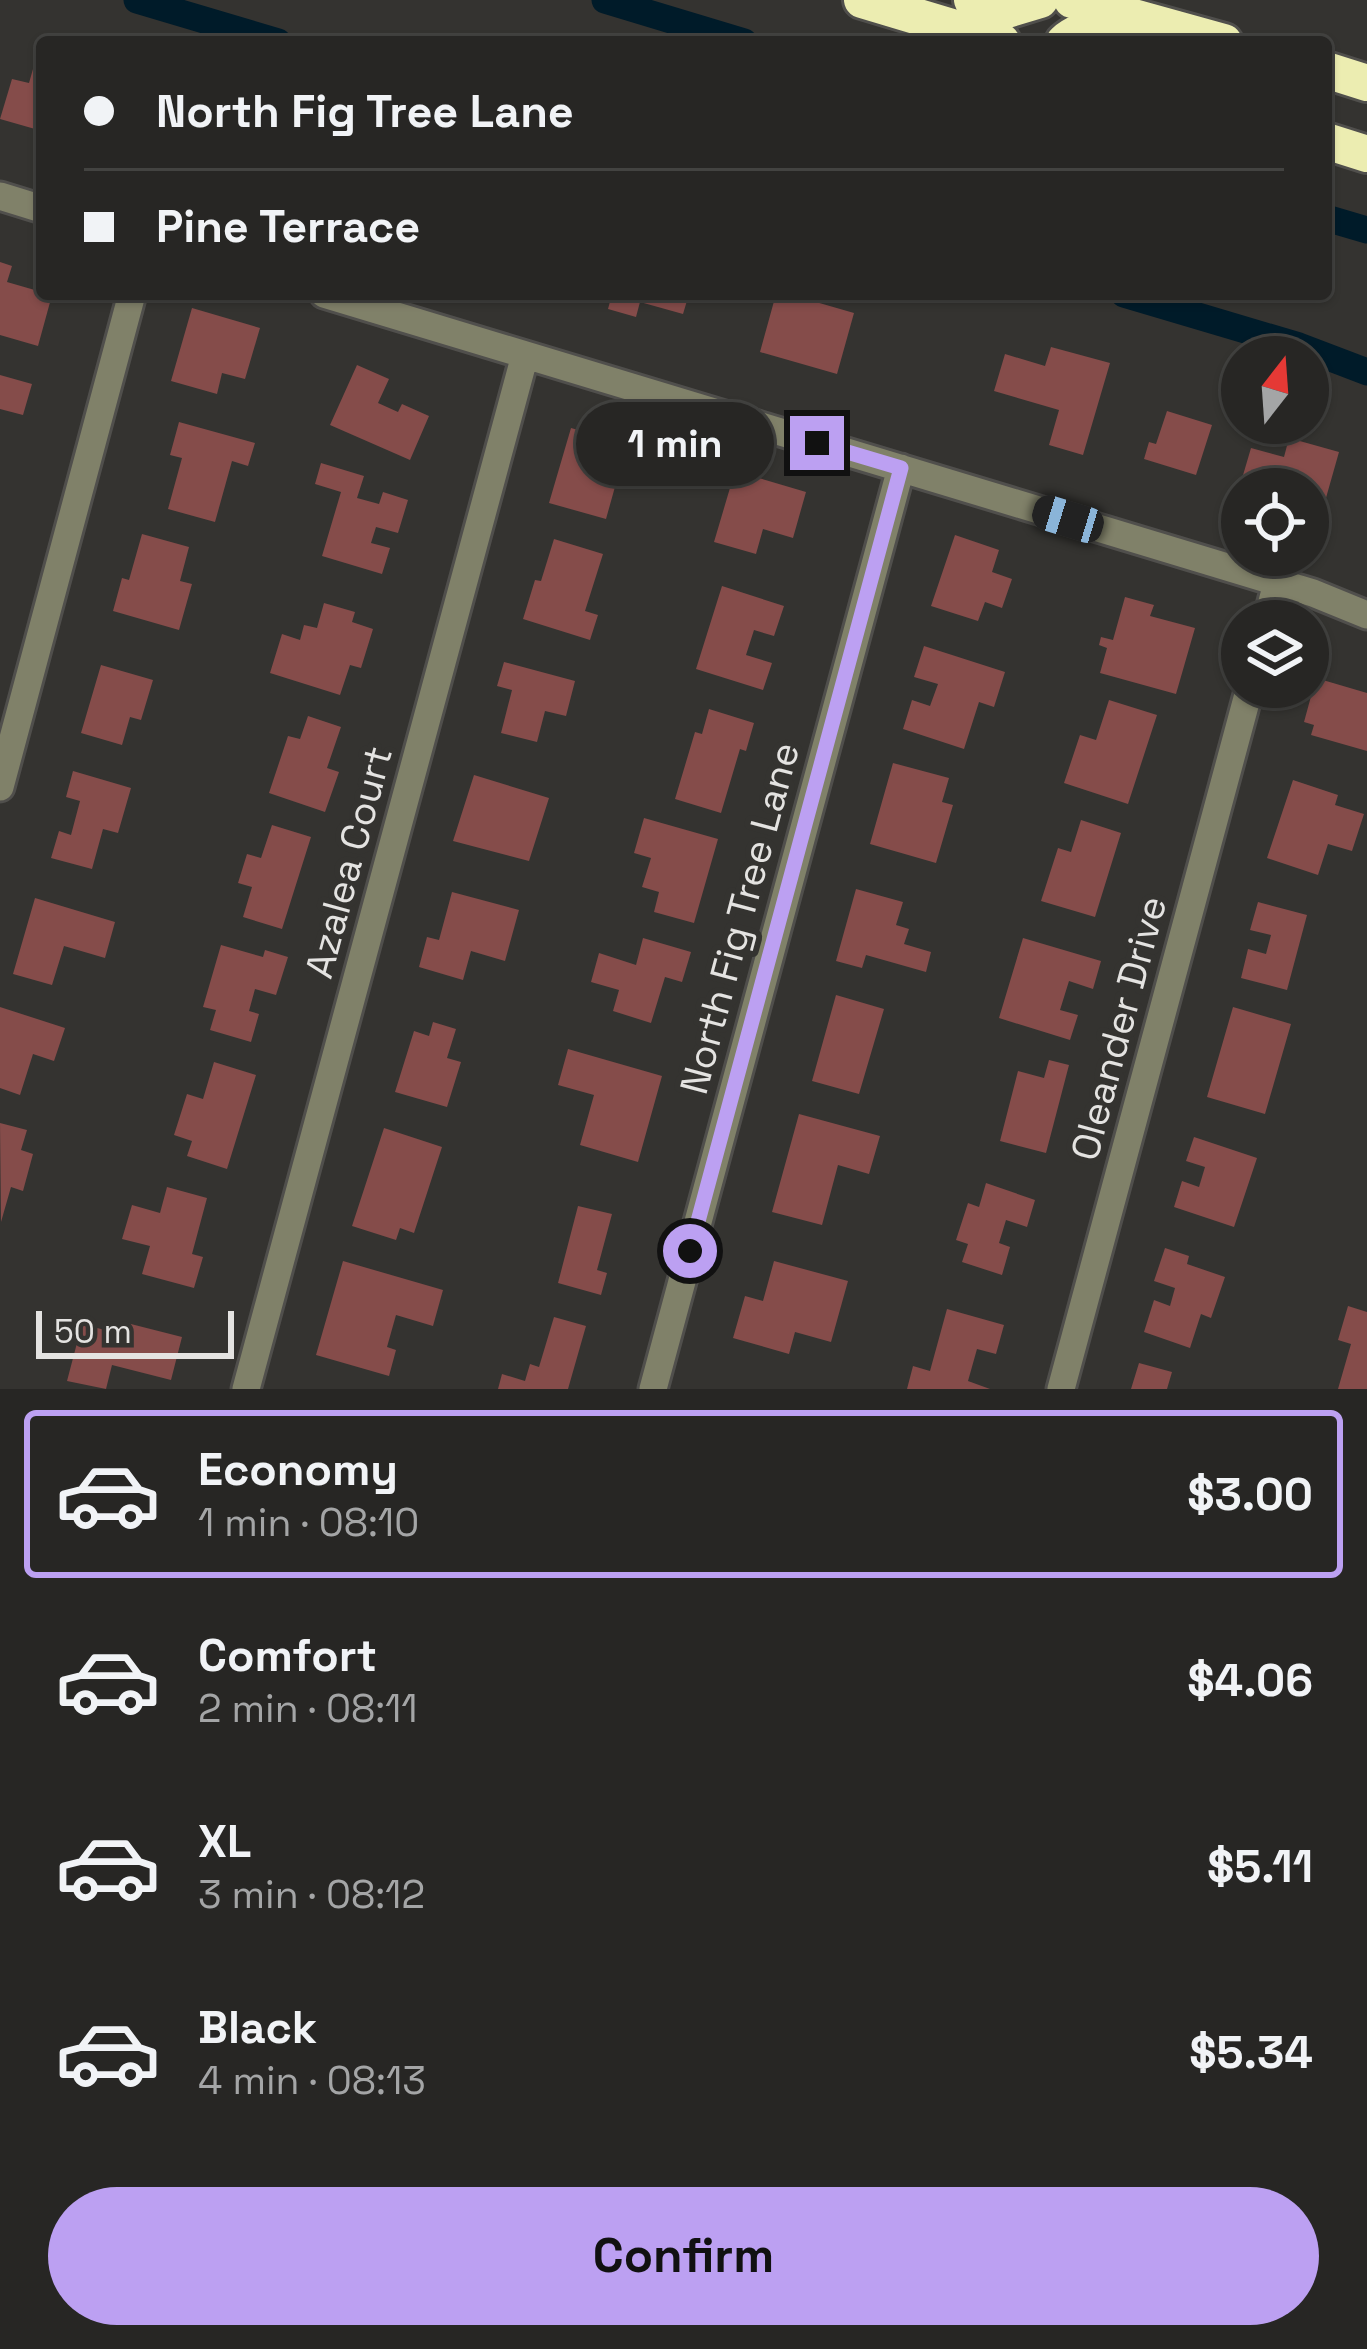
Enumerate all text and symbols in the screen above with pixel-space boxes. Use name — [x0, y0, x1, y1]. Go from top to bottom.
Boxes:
text: North Fig Tree Lane — [156, 83, 574, 140]
text: Pine Terrace — [156, 198, 420, 255]
north arrow — [1221, 336, 1329, 444]
map controls — [1221, 336, 1329, 708]
callout: 1 min — [577, 401, 775, 485]
route end — [790, 416, 844, 470]
text: 1 min — [627, 419, 723, 468]
button: locate — [1221, 468, 1329, 576]
car — [1028, 491, 1108, 547]
button: layers — [1221, 600, 1329, 708]
street label: North Fig Tree Lane — [669, 737, 810, 1099]
street label: Azalea Court — [294, 741, 403, 983]
street label: Oleander Drive — [1060, 891, 1177, 1166]
route start — [663, 1224, 717, 1278]
scale bar — [36, 1305, 234, 1358]
text: 50 m — [54, 1311, 132, 1353]
icon: car — [54, 1440, 162, 1548]
text: Economy — [198, 1441, 398, 1498]
text: $3.00 — [1187, 1466, 1313, 1523]
text: 1 min · 08:10 — [198, 1498, 419, 1547]
icon: car — [54, 1626, 162, 1734]
text: Comfort — [198, 1627, 377, 1684]
text: $4.06 — [1187, 1652, 1313, 1709]
text: 2 min · 08:11 — [198, 1684, 418, 1733]
icon: car — [54, 1812, 162, 1920]
text: XL — [198, 1813, 251, 1870]
text: $5.11 — [1207, 1838, 1313, 1895]
text: 3 min · 08:12 — [198, 1870, 425, 1919]
icon: car — [54, 1998, 162, 2106]
text: Black — [198, 1999, 317, 2056]
text: $5.34 — [1189, 2024, 1313, 2081]
text: 4 min · 08:13 — [198, 2056, 426, 2105]
button: Confirm — [48, 2187, 1319, 2325]

